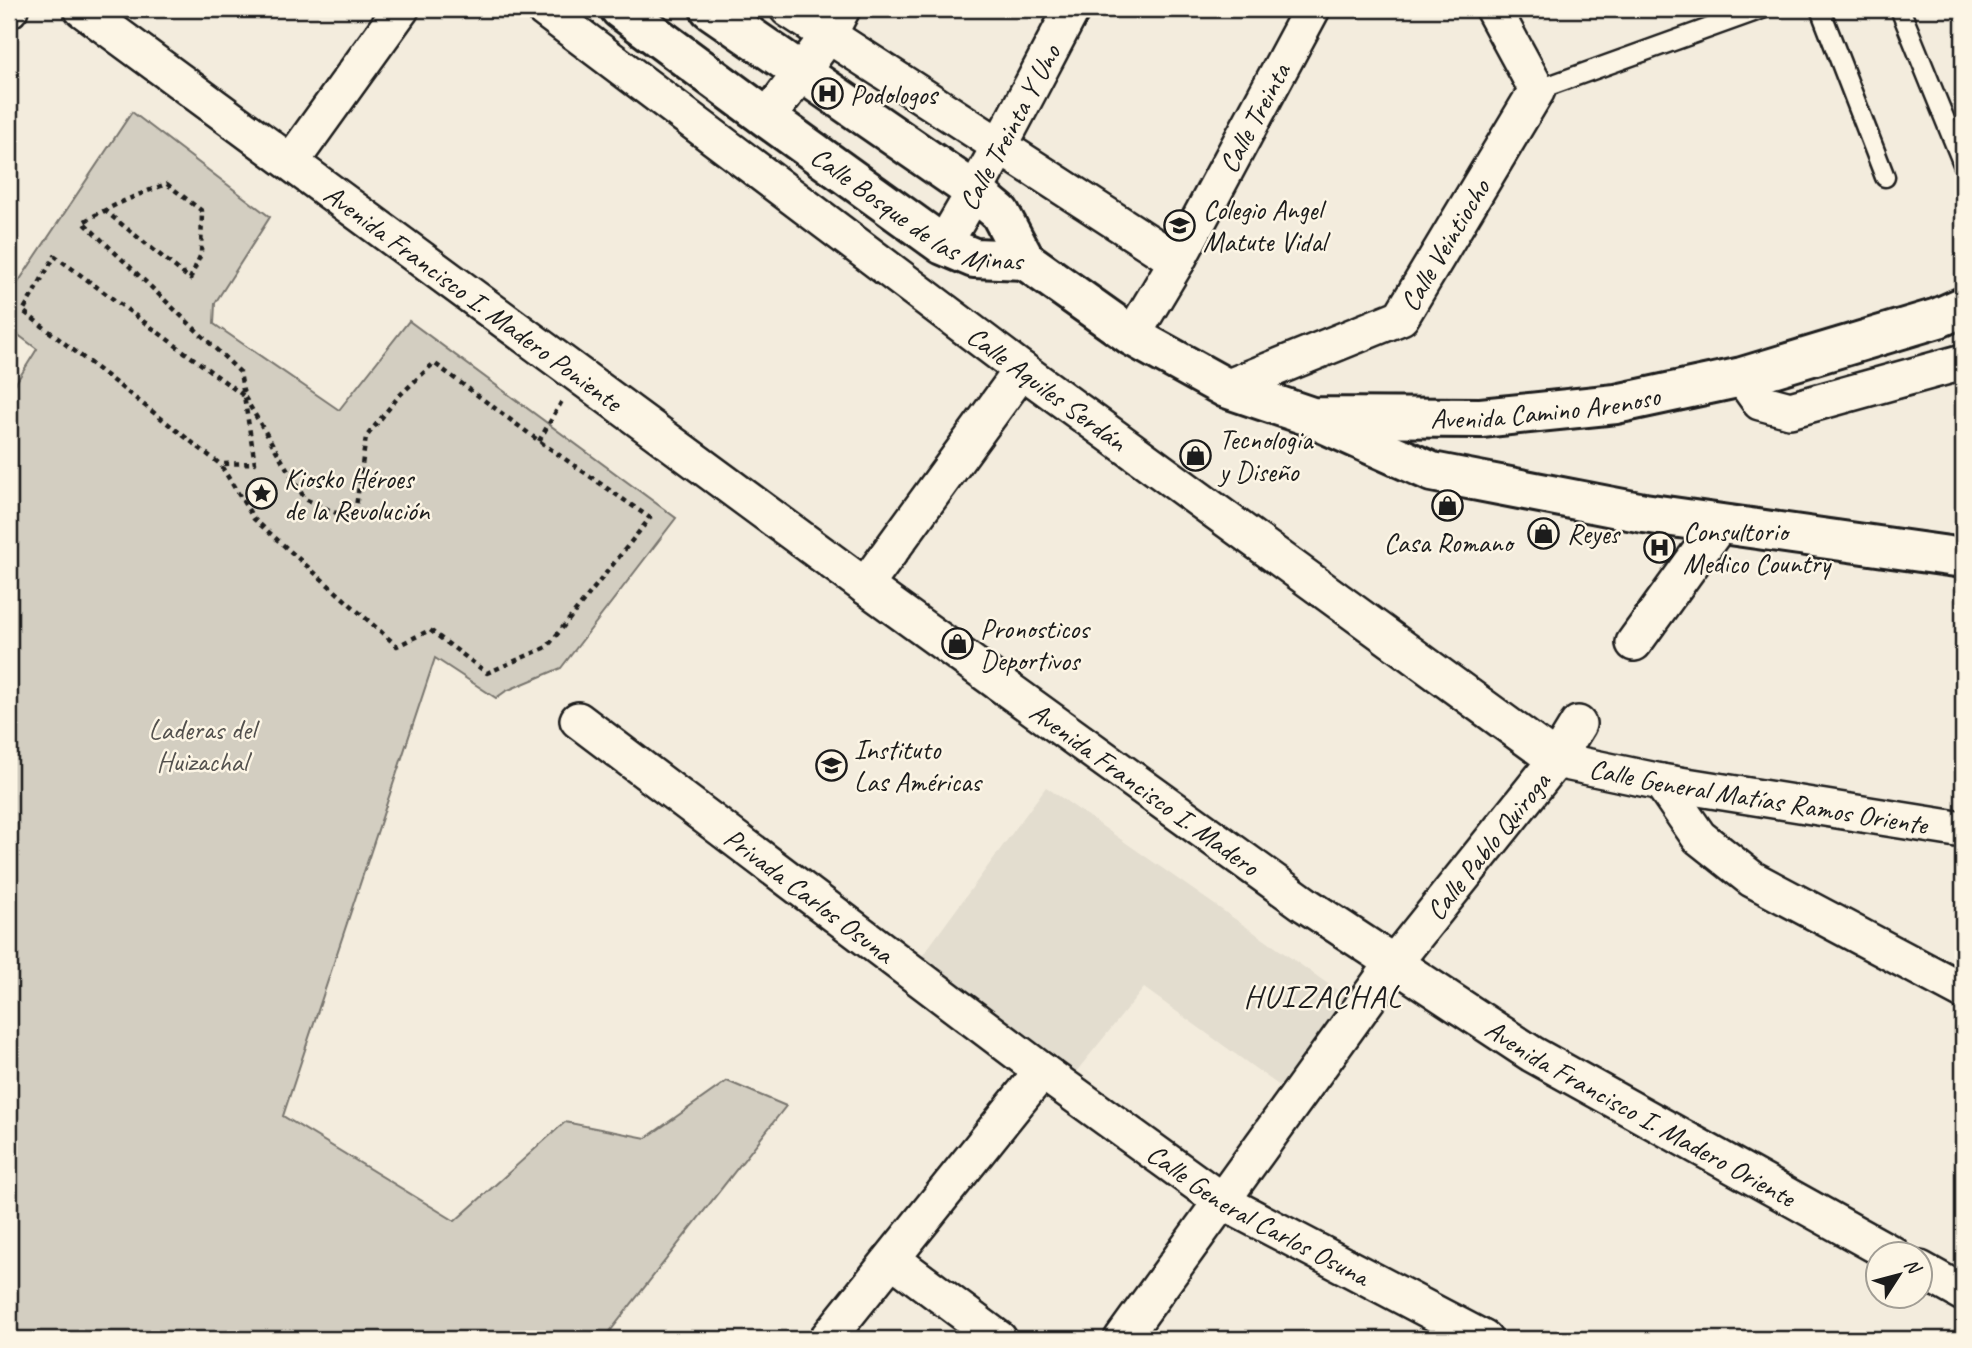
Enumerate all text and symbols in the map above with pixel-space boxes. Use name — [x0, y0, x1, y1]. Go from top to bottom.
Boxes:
street label: Calle Treinta Y Uno — [950, 37, 1069, 216]
street label: Calle Treinta — [1210, 55, 1298, 179]
hospital icon: Podologos — [810, 77, 844, 111]
place label: Podologos — [850, 77, 939, 112]
street label: Calle Bosque de las Minas — [804, 138, 1026, 279]
street label: Calle Veintiocho — [1391, 171, 1498, 317]
street label: Avenida Francisco I. Madero Poniente — [317, 176, 631, 420]
place label: Colegio Angel Matute Vidal — [1203, 192, 1331, 259]
school or university icon: Colegio Angel Matute Vidal — [1163, 208, 1197, 242]
street label: Calle Aquiles Serdán — [960, 317, 1135, 459]
street label: Avenida Camino Arenoso — [1430, 377, 1665, 436]
place label: Tecnologia y Diseño — [1217, 422, 1314, 489]
shop icon: Tecnologia y Diseño — [1179, 438, 1213, 472]
place label: Kiosko Héroes de la Revolución — [284, 461, 431, 528]
place icon: Kiosko Héroes de la Revolución — [244, 477, 278, 511]
shop icon: Casa Romano — [1431, 488, 1465, 522]
place label: Consultorio Medico Country — [1683, 514, 1832, 581]
shop icon: Reyes — [1527, 516, 1561, 550]
place label: Reyes — [1567, 516, 1622, 551]
place label: Casa Romano — [1384, 525, 1515, 560]
hospital icon: Consultorio Medico Country — [1643, 530, 1677, 564]
place label: Pronosticos Deportivos — [980, 611, 1091, 678]
shop icon: Pronosticos Deportivos — [940, 627, 974, 661]
street label: Avenida Francisco I. Madero — [1023, 694, 1268, 884]
park label: Laderas del Huizachal — [149, 712, 261, 779]
place label: Instituto Las Américas — [854, 732, 983, 799]
school or university icon: Instituto Las Américas — [814, 748, 848, 782]
street label: Calle General Matías Ramos Oriente — [1586, 750, 1932, 842]
street label: Calle Pablo Quiroga — [1418, 763, 1558, 927]
street label: Privada Carlos Osuna — [717, 820, 902, 971]
district label: HUIZACHAL — [1244, 976, 1402, 1017]
street label: Avenida Francisco I. Madero Oriente — [1479, 1011, 1803, 1215]
street label: Calle General Carlos Osuna — [1140, 1135, 1378, 1294]
north arrow — [1864, 1240, 1934, 1310]
text: N — [1899, 1254, 1927, 1280]

